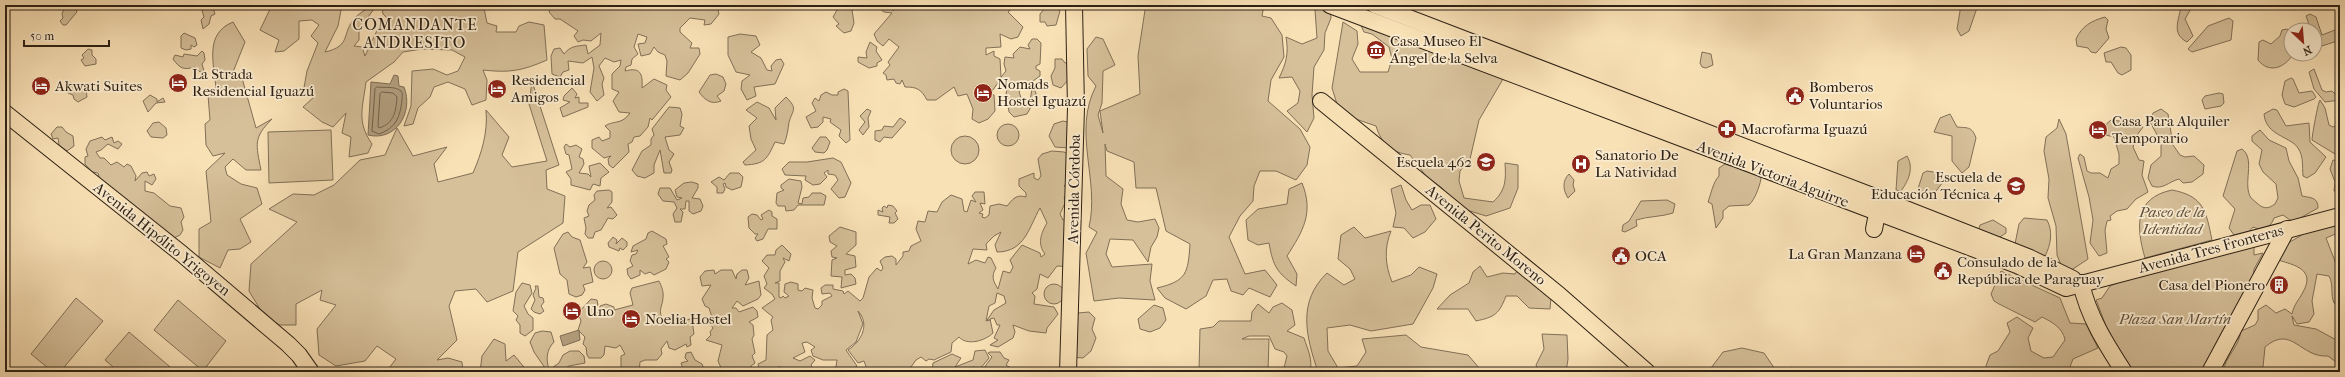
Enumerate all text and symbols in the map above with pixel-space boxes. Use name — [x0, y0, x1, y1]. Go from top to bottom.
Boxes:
district label: COMANDANTE ANDRESITO — [352, 15, 478, 52]
scale bar — [24, 22, 109, 48]
north arrow — [2283, 22, 2323, 62]
text: 50 m — [30, 29, 54, 43]
place label: Casa Museo El Ángel de la Selva — [1389, 32, 1499, 67]
museum icon: Casa Museo El Ángel de la Selva — [1365, 39, 1387, 61]
text: N — [2300, 43, 2314, 58]
place label: La Strada Residencial Iguazú — [192, 65, 315, 100]
place label: Residencial Amigos — [510, 71, 585, 106]
hotel icon: La Strada Residencial Iguazú — [167, 72, 189, 94]
hotel icon: Akwati Suites — [30, 75, 52, 97]
place label: Nomads Hostel Iguazú — [997, 75, 1087, 110]
place label: Akwati Suites — [54, 77, 143, 95]
hotel icon: Residencial Amigos — [486, 78, 508, 100]
place label: Bomberos Voluntarios — [1808, 78, 1883, 113]
hotel icon: Nomads Hostel Iguazú — [972, 82, 994, 104]
public building icon: Bomberos Voluntarios — [1784, 85, 1806, 107]
place label: Casa Para Alquiler Temporario — [2112, 112, 2230, 147]
pharmacy icon: Macrofarma Iguazú — [1716, 118, 1738, 140]
hotel icon: Casa Para Alquiler Temporario — [2087, 119, 2109, 141]
place label: Macrofarma Iguazú — [1741, 120, 1868, 138]
street label: Avenida Córdoba — [1064, 133, 1084, 245]
street label: Avenida Victoria Aguirre — [1694, 136, 1852, 211]
place label: Sanatorio De La Natividad — [1595, 146, 1679, 181]
school or university icon: Escuela 462 — [1475, 151, 1497, 173]
place label: Escuela 462 — [1396, 153, 1472, 171]
hospital icon: Sanatorio De La Natividad — [1570, 153, 1592, 175]
place label: Escuela de Educación Técnica 4 — [1871, 168, 2003, 203]
school or university icon: Escuela de Educación Técnica 4 — [2005, 175, 2027, 197]
street label: Avenida Hipólito Yrigoyen — [89, 178, 234, 300]
street label: Avenida Perito Moreno — [1422, 180, 1550, 289]
park label: Paseo de la Identidad — [2138, 203, 2205, 238]
street label: Avenida Tres Fronteras — [2136, 221, 2286, 277]
hotel icon: La Gran Manzana — [1905, 243, 1927, 265]
public building icon: OCA — [1610, 245, 1632, 267]
place label: La Gran Manzana — [1788, 245, 1903, 263]
place label: OCA — [1635, 247, 1667, 265]
place label: Consulado de la República de Paraguay — [1957, 253, 2105, 288]
public building icon: Consulado de la República de Paraguay — [1932, 260, 1954, 282]
building icon: Casa del Pionero — [2268, 274, 2290, 296]
place label: Casa del Pionero — [2159, 276, 2265, 294]
hotel icon: Uno — [561, 300, 583, 322]
place label: Uno — [586, 302, 614, 320]
hotel icon: Noelia Hostel — [620, 308, 642, 330]
place label: Noelia Hostel — [645, 310, 732, 328]
park label: Plaza San Martín — [2118, 310, 2231, 328]

